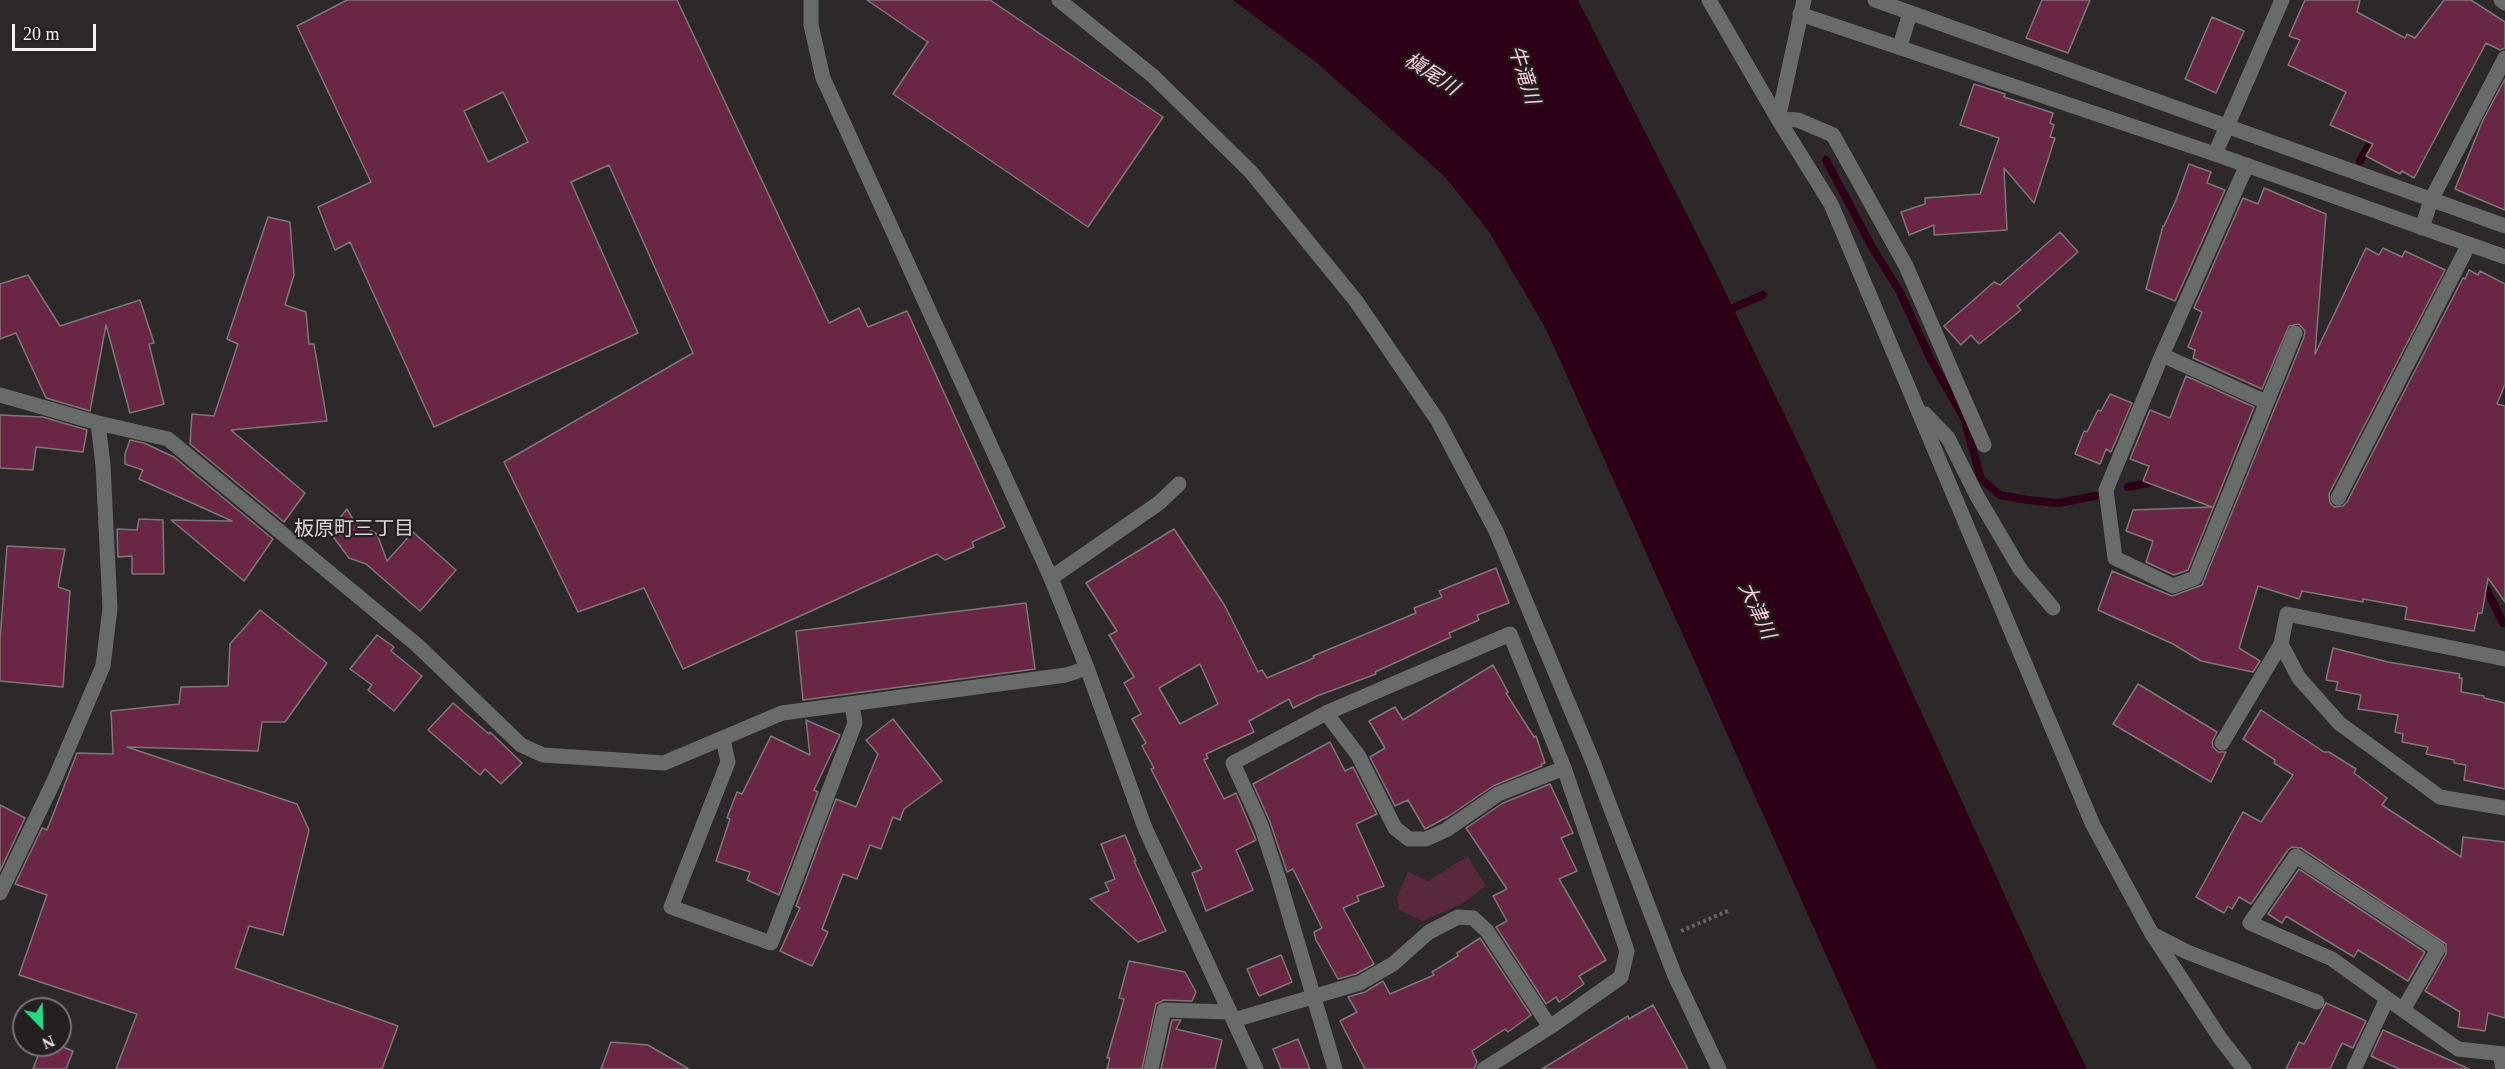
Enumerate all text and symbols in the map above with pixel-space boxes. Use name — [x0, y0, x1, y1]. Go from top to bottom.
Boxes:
scale bar — [15, 12, 99, 50]
text: 20 m — [23, 24, 60, 44]
water label: 牛滝川 — [1502, 43, 1544, 107]
water label: 槇尾川 — [1399, 49, 1463, 101]
district label: 板原町三丁目 — [294, 518, 414, 542]
water label: 大津川 — [1732, 579, 1780, 643]
north arrow — [12, 997, 72, 1057]
text: N — [40, 1032, 57, 1052]

